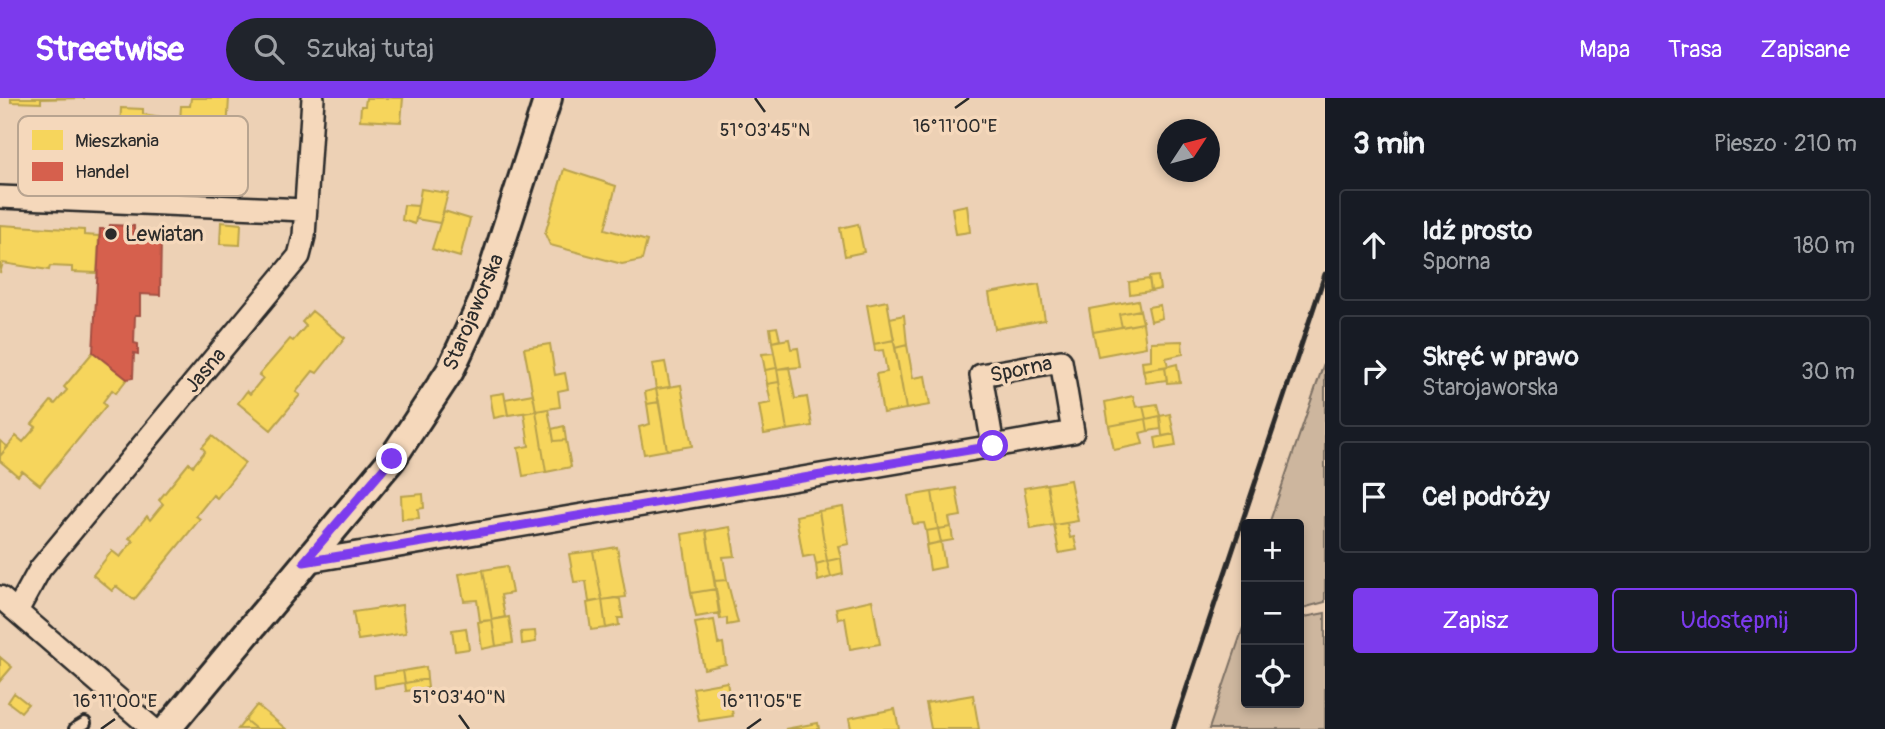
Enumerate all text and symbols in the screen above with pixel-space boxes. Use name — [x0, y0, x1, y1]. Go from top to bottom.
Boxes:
search box — [226, 18, 716, 81]
text: Streetwise — [35, 29, 184, 70]
icon: search — [250, 30, 288, 68]
text: Szukaj tutaj — [306, 33, 434, 65]
text: Mapa — [1579, 35, 1630, 64]
text: Trasa — [1668, 35, 1722, 64]
text: Zapisane — [1760, 35, 1850, 64]
text: 16°11'00"E — [913, 115, 997, 138]
legend — [18, 116, 248, 196]
text: 51°03'45"N — [720, 119, 810, 142]
north arrow — [1157, 119, 1220, 182]
text: 3 min — [1353, 125, 1425, 162]
text: Mieszkania — [75, 129, 159, 153]
text: Pieszo · 210 m — [1714, 129, 1857, 158]
text: Handel — [75, 160, 129, 184]
text: Idź prosto — [1422, 215, 1532, 247]
place label: Lewiatan — [125, 221, 204, 248]
marker: Lewiatan — [103, 226, 119, 242]
icon: ahead — [1355, 226, 1393, 264]
text: 180 m — [1793, 231, 1855, 260]
text: Sporna — [1422, 247, 1491, 276]
street label: Starojaworska — [437, 250, 510, 375]
text: Skręć w prawo — [1422, 341, 1579, 373]
street label: Jasna — [179, 342, 232, 398]
street label: Sporna — [988, 350, 1055, 389]
icon: right — [1355, 352, 1393, 390]
text: 30 m — [1801, 357, 1855, 386]
text: Starojaworska — [1422, 373, 1558, 402]
route start — [977, 430, 1008, 461]
route end — [376, 443, 407, 474]
icon: arrive — [1355, 478, 1393, 516]
text: Cel podróży — [1422, 481, 1550, 513]
map controls — [1241, 519, 1304, 708]
button: + — [1241, 519, 1304, 582]
button: − — [1241, 582, 1304, 645]
button: Zapisz — [1353, 588, 1598, 653]
button: Udostępnij — [1612, 588, 1857, 653]
button: locate — [1241, 645, 1304, 708]
text: 51°03'40"N — [413, 686, 505, 709]
text: 16°11'00"E — [73, 690, 157, 713]
text: 16°11'05"E — [720, 690, 802, 713]

